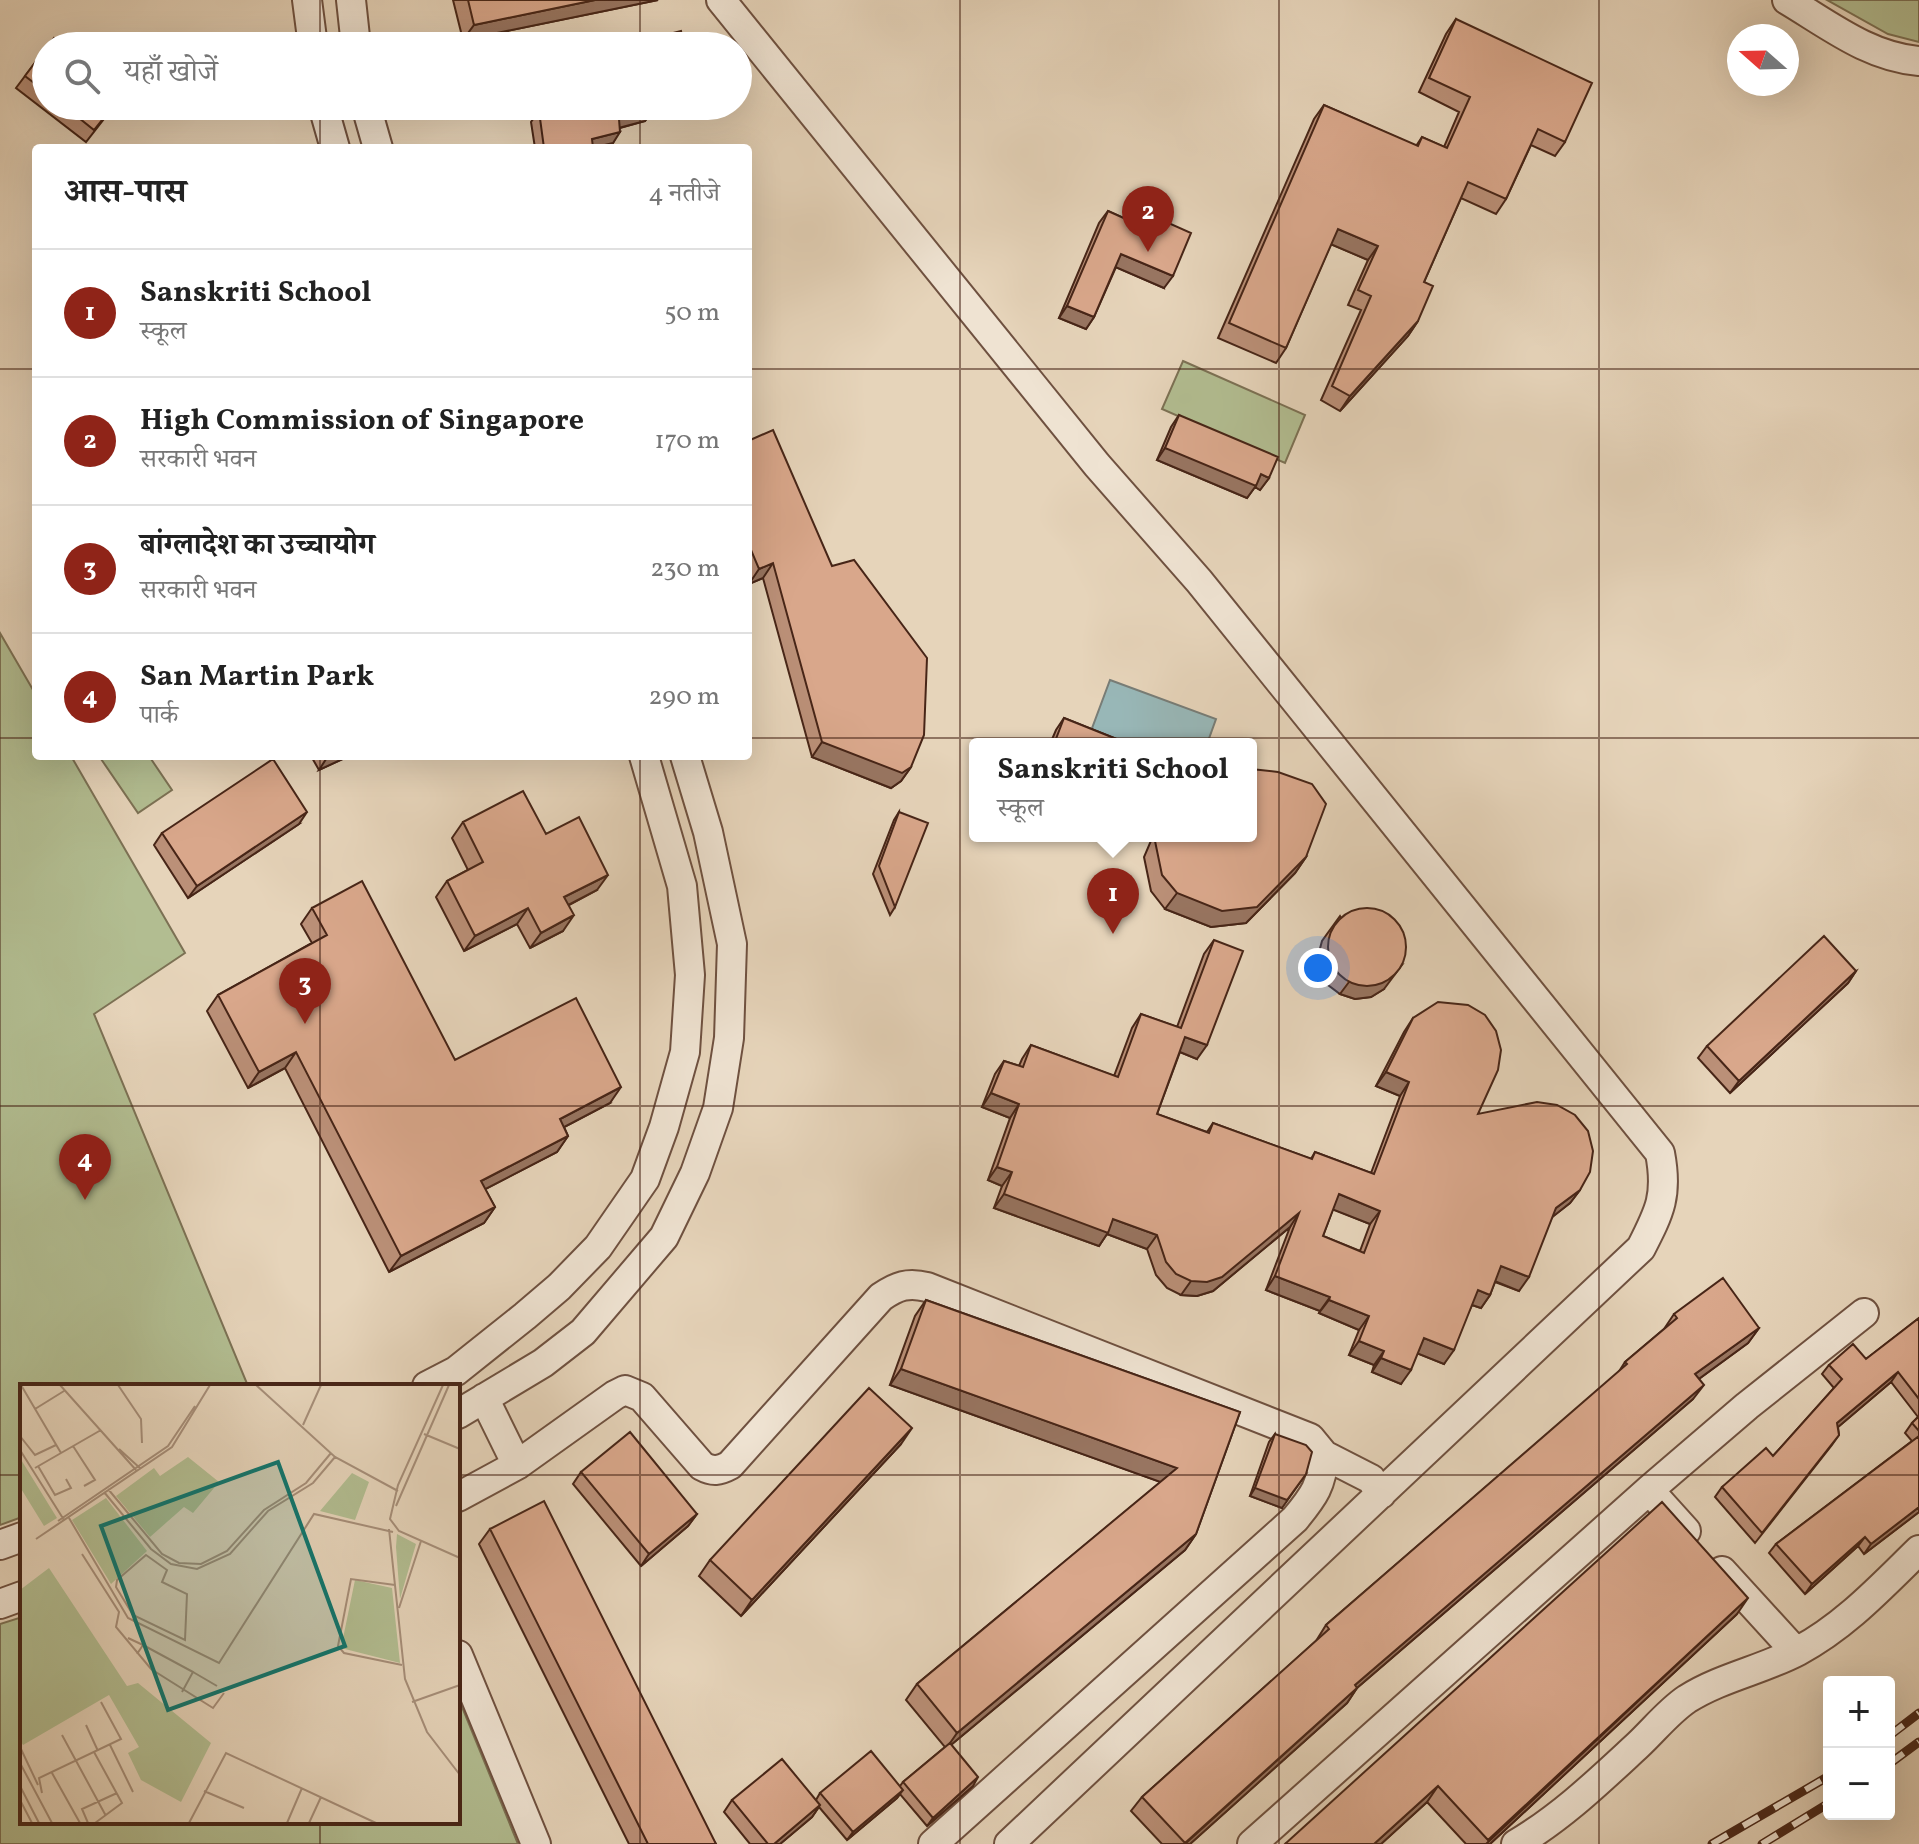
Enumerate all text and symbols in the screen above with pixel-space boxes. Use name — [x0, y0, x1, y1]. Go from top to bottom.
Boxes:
north arrow — [1727, 24, 1799, 96]
search box — [32, 32, 752, 120]
text: यहाँ खोजें — [124, 52, 218, 94]
icon: search — [60, 54, 104, 98]
text: आस-पास — [64, 170, 186, 217]
text: 4 नतीजे — [648, 176, 720, 212]
pin: 2 — [1122, 186, 1174, 252]
text: Sanskriti School — [140, 272, 371, 314]
text: 1 — [85, 295, 95, 331]
text: 50 m — [664, 295, 720, 331]
text: स्कूल — [140, 314, 186, 350]
text: High Commission of Singapore — [140, 400, 584, 442]
text: 2 — [83, 423, 97, 459]
text: 170 m — [655, 423, 720, 459]
text: सरकारी भवन — [140, 442, 256, 478]
text: बांग्लादेश का उच्चायोग — [140, 525, 375, 567]
text: 3 — [83, 551, 97, 587]
text: 230 m — [650, 551, 720, 587]
text: सरकारी भवन — [140, 573, 256, 609]
text: San Martin Park — [140, 656, 374, 698]
text: 4 — [82, 679, 98, 715]
text: 290 m — [648, 679, 720, 715]
text: पार्क — [140, 698, 178, 734]
popup — [969, 738, 1257, 842]
text: Sanskriti School — [997, 749, 1229, 791]
text: स्कूल — [997, 791, 1044, 827]
pin: 1 — [1087, 868, 1139, 934]
your location — [1298, 948, 1338, 988]
pin: 3 — [279, 958, 331, 1024]
pin: 4 — [59, 1134, 111, 1200]
inset map — [20, 1384, 460, 1824]
map controls — [1823, 1676, 1895, 1820]
button: + — [1823, 1676, 1895, 1748]
button: − — [1823, 1748, 1895, 1820]

